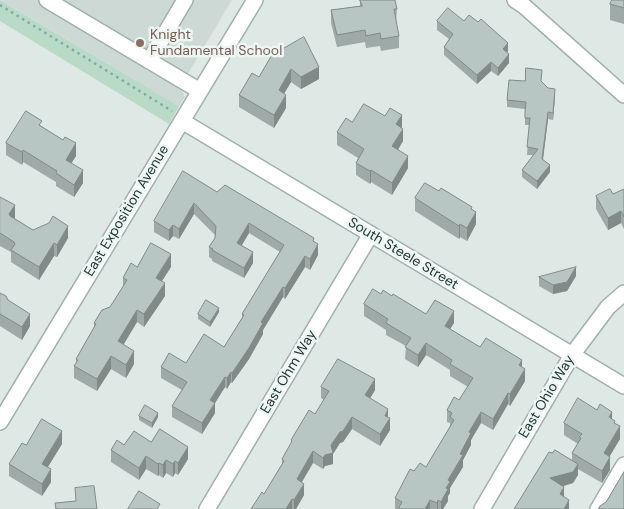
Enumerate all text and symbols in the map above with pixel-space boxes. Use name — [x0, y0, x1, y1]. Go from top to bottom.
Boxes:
place label: Knight Fundamental School — [150, 27, 282, 59]
marker: Knight Fundamental School — [134, 37, 146, 49]
street label: East Exposition Avenue — [81, 142, 173, 280]
street label: South Steele Street — [345, 214, 461, 294]
street label: East Ohm Way — [257, 327, 321, 417]
street label: East Ohio Way — [516, 352, 578, 442]

